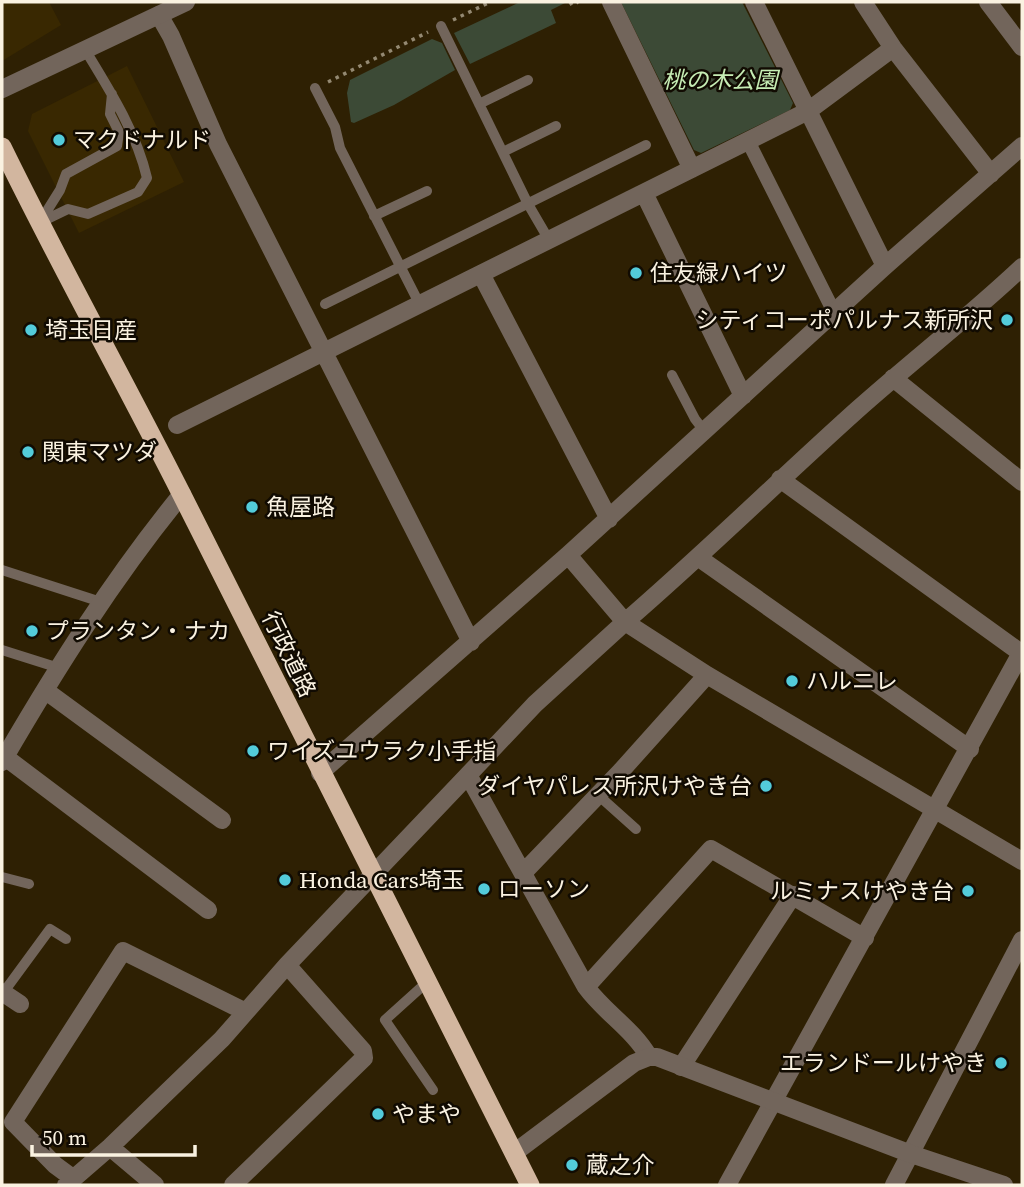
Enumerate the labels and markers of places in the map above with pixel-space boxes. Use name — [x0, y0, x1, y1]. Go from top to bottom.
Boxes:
place label: マクドナルド — [73, 124, 211, 156]
marker: マクドナルド — [51, 132, 67, 148]
place label: 住友緑ハイツ — [650, 257, 788, 289]
marker: 住友緑ハイツ — [628, 265, 644, 281]
place label: シティコーポパルナス新所沢 — [695, 304, 993, 336]
marker: シティコーポパルナス新所沢 — [999, 312, 1015, 328]
place label: 埼玉日産 — [45, 314, 137, 346]
marker: 埼玉日産 — [23, 322, 39, 338]
place label: 関東マツダ — [42, 436, 157, 468]
marker: 関東マツダ — [20, 444, 36, 460]
place label: 魚屋路 — [266, 491, 335, 523]
marker: 魚屋路 — [244, 499, 260, 515]
place label: プランタン・ナカ — [46, 615, 230, 647]
marker: プランタン・ナカ — [24, 623, 40, 639]
place label: ハルニレ — [806, 665, 898, 697]
marker: ハルニレ — [784, 673, 800, 689]
place label: ワイズユウラク小手指 — [267, 735, 496, 767]
marker: ワイズユウラク小手指 — [245, 743, 261, 759]
place label: ダイヤパレス所沢けやき台 — [477, 770, 752, 802]
marker: ダイヤパレス所沢けやき台 — [758, 778, 774, 794]
place label: Honda Cars埼玉 — [299, 864, 465, 896]
marker: Honda Cars埼玉 — [277, 872, 293, 888]
place label: ローソン — [498, 873, 590, 905]
place label: ルミナスけやき台 — [770, 875, 954, 907]
marker: ローソン — [476, 881, 492, 897]
marker: ルミナスけやき台 — [960, 883, 976, 899]
place label: エランドールけやき — [780, 1047, 987, 1079]
marker: エランドールけやき — [993, 1055, 1009, 1071]
place label: やまや — [392, 1098, 461, 1130]
marker: やまや — [370, 1106, 386, 1122]
place label: 蔵之介 — [586, 1149, 655, 1181]
marker: 蔵之介 — [564, 1157, 580, 1173]

